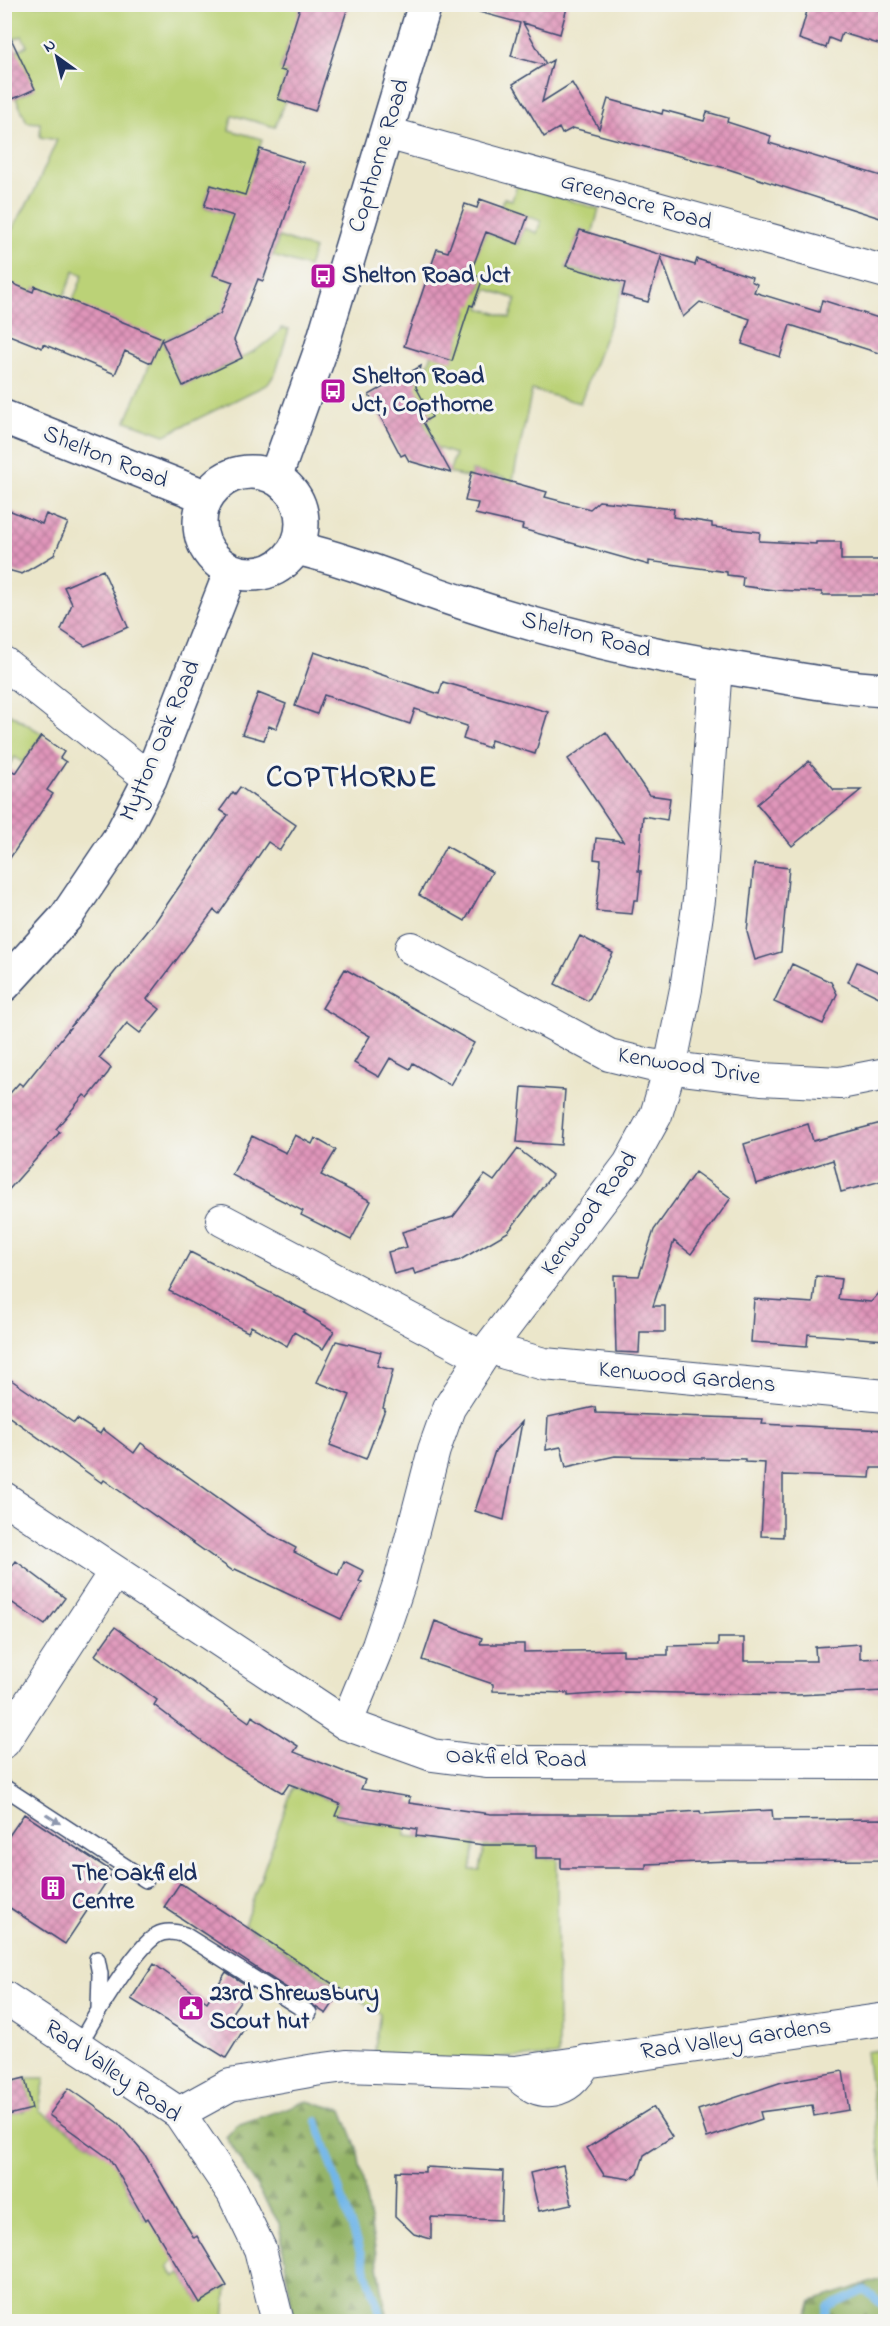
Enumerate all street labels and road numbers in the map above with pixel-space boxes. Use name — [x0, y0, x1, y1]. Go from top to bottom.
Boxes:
street label: Copthorne Road — [340, 74, 420, 237]
street label: Greenacre Road — [556, 165, 716, 241]
street label: Shelton Road — [37, 417, 173, 499]
street label: Shelton Road — [518, 603, 655, 669]
street label: Mytton Oak Road — [111, 655, 212, 827]
street label: Kenwood Drive — [615, 1038, 763, 1096]
street label: Kenwood Road — [533, 1144, 647, 1284]
street label: Kenwood Gardens — [597, 1353, 777, 1403]
street label: Oakfield Road — [445, 1739, 588, 1779]
street label: Rad Valley Gardens — [639, 2009, 834, 2072]
street label: Rad Valley Road — [36, 2012, 188, 2133]

